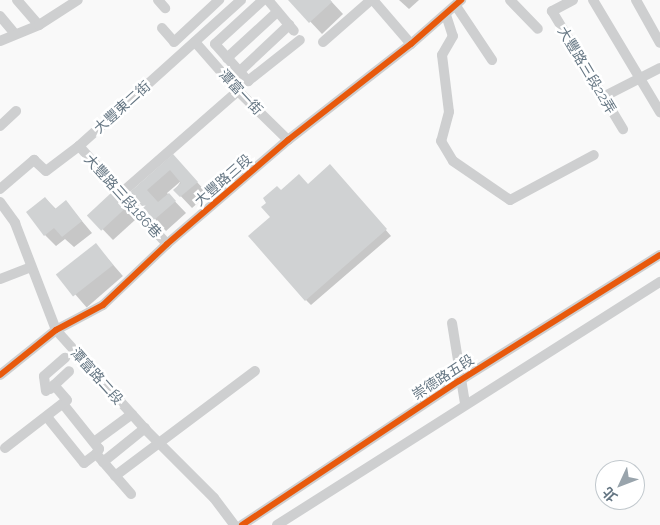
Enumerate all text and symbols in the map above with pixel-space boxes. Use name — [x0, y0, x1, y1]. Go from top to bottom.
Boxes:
street label: 大豐路三段22弄 — [554, 23, 620, 117]
street label: 潭富一街 — [216, 66, 266, 118]
street label: 大豐東二街 — [90, 77, 154, 137]
street label: 大豐路三段186巷 — [81, 151, 165, 241]
street label: 大豐路三段 — [191, 151, 255, 209]
street label: 潭富路二段 — [67, 344, 127, 408]
street label: 崇德路五段 — [409, 351, 477, 403]
north arrow — [595, 460, 645, 510]
text: 北 — [599, 484, 620, 505]

